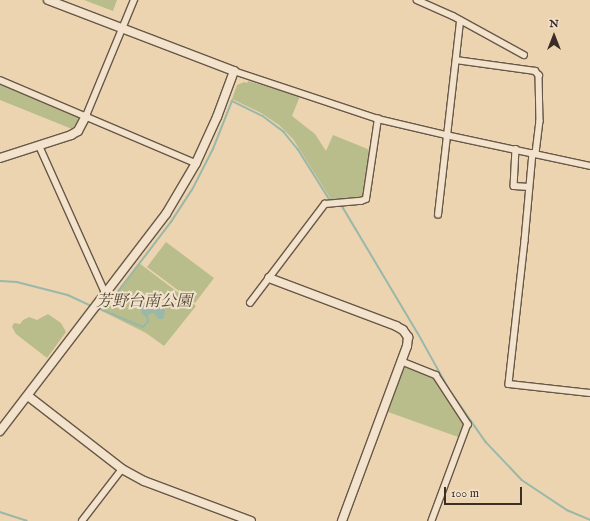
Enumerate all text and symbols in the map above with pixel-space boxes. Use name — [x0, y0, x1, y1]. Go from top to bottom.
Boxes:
north arrow — [534, 16, 574, 56]
text: N — [549, 17, 559, 31]
park label: 芳野台南公園 — [96, 292, 192, 312]
scale bar — [446, 479, 524, 505]
text: 100 m — [451, 486, 479, 501]

